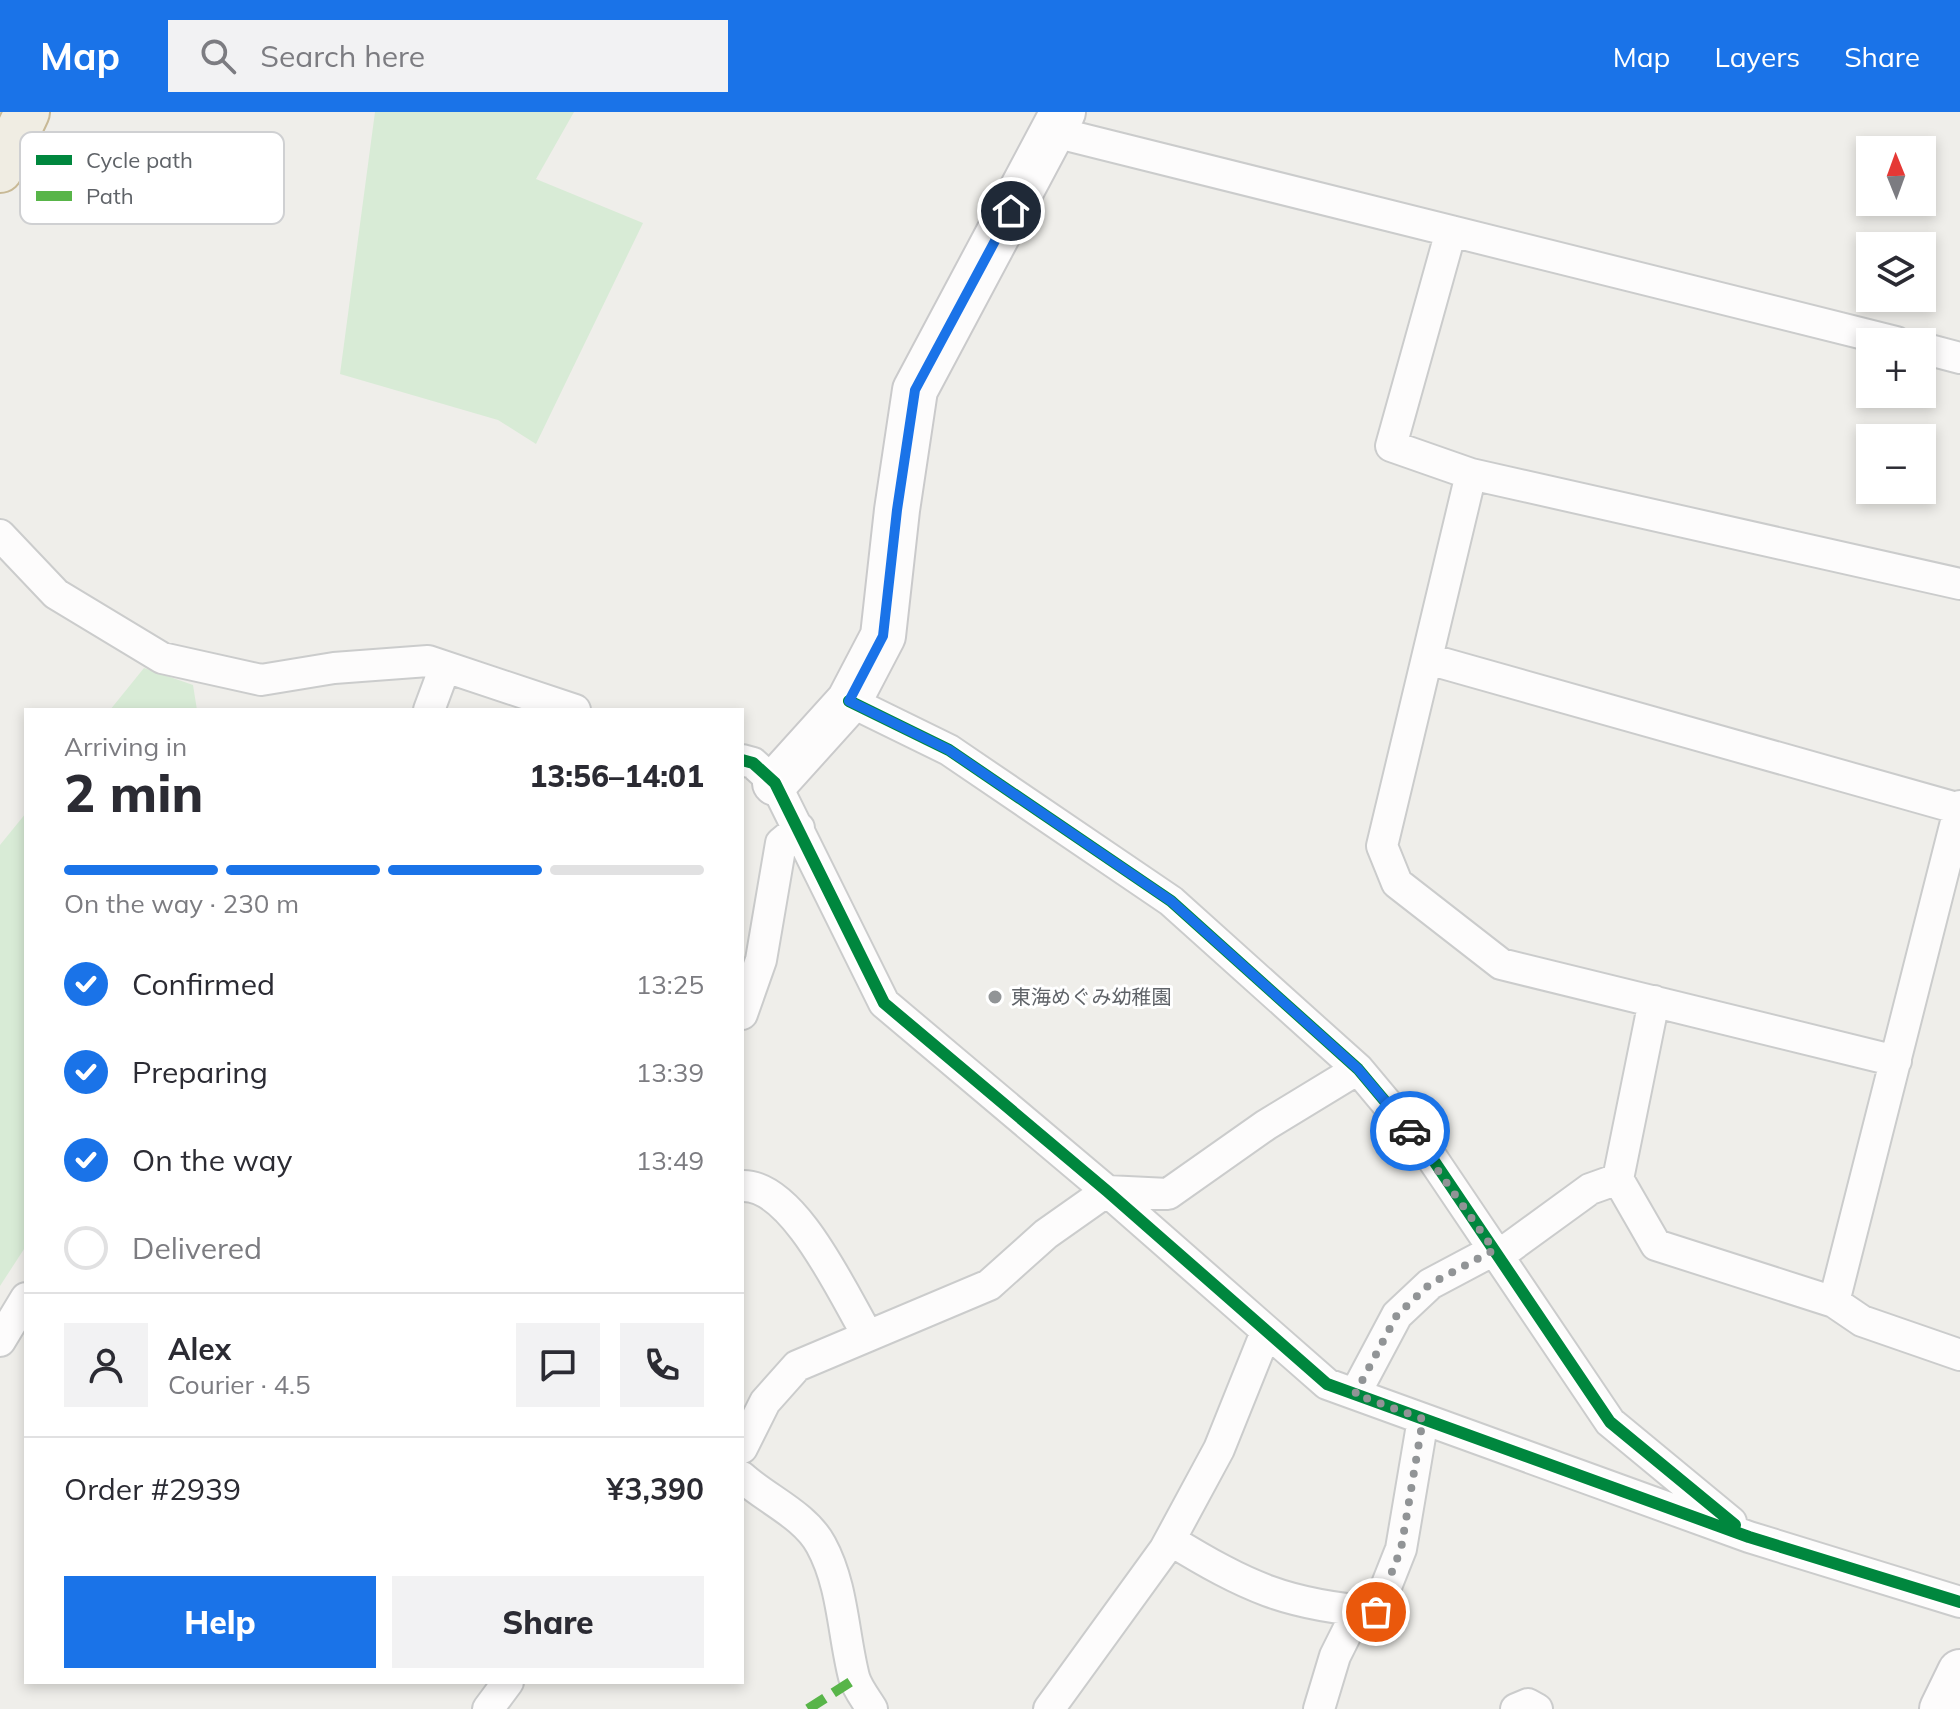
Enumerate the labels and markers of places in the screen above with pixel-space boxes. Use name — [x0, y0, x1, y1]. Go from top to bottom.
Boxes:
pin — [977, 177, 1045, 245]
place label: 東海めぐみ幼稚園 — [1011, 984, 1172, 1009]
marker: 東海めぐみ幼稚園 — [986, 988, 1004, 1006]
pin — [1342, 1578, 1410, 1646]

